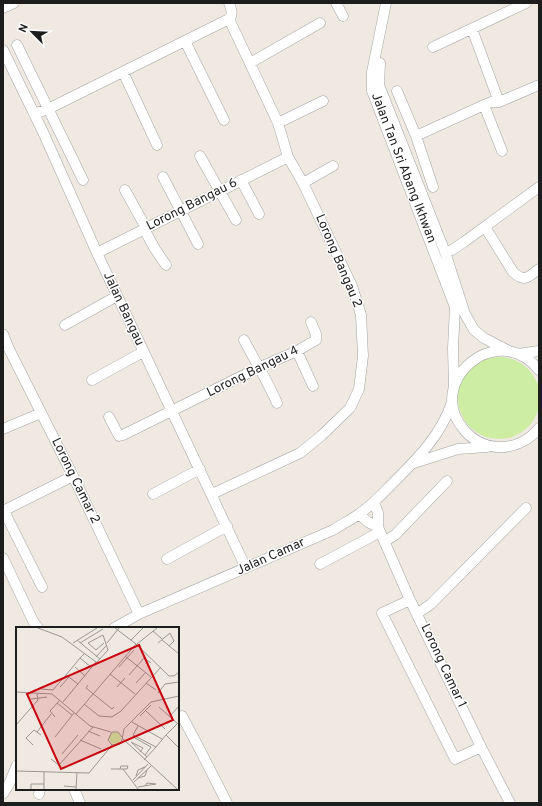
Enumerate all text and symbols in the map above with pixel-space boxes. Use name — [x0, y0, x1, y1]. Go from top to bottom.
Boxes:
north arrow — [12, 12, 52, 52]
text: N — [16, 22, 32, 35]
street label: Jalan Tan Sri Abang Ikhwan — [367, 91, 439, 245]
street label: Lorong Bangau 6 — [144, 175, 240, 235]
street label: Lorong Bangau 2 — [311, 212, 365, 310]
street label: Jalan Bangau — [99, 270, 147, 348]
street label: Lorong Bangau 4 — [204, 343, 302, 401]
street label: Lorong Camar 2 — [47, 435, 103, 527]
street label: Jalan Camar — [234, 535, 308, 579]
street label: Lorong Camar 1 — [417, 622, 469, 710]
inset map — [16, 627, 179, 790]

